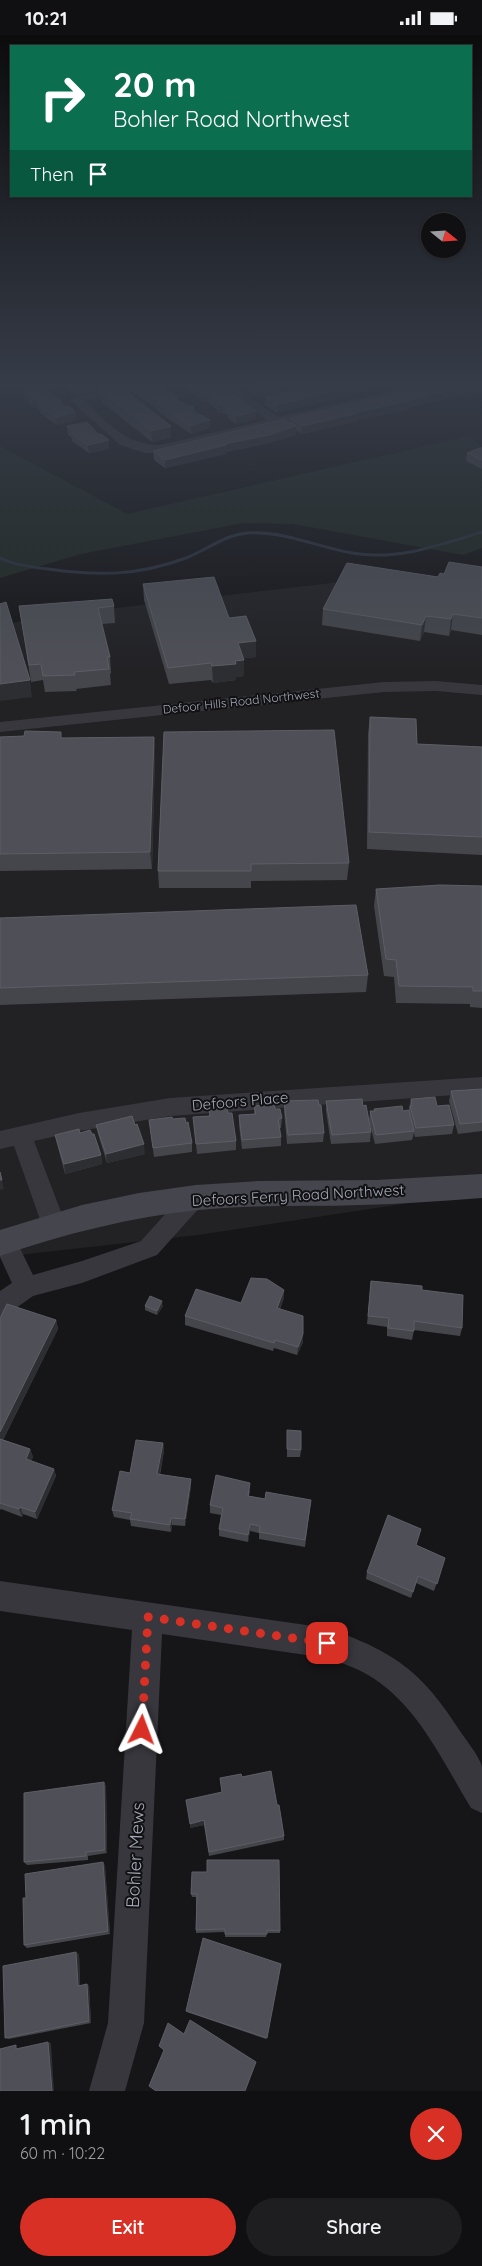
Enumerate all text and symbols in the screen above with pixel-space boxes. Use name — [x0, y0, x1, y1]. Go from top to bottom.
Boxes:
text: 10:21 — [25, 6, 67, 30]
text: 20 m — [113, 62, 196, 106]
icon: right — [30, 65, 95, 130]
text: Bohler Road Northwest — [113, 105, 350, 133]
icon: arrive — [84, 160, 112, 188]
text: Then — [30, 162, 74, 186]
north arrow — [421, 213, 466, 257]
map controls — [421, 213, 466, 258]
street label: Defoor Hills Road Northwest — [162, 685, 320, 717]
street label: Defoors Place — [191, 1087, 289, 1115]
street label: Defoors Ferry Road Northwest — [191, 1180, 405, 1210]
pin — [306, 1622, 348, 1664]
icon: arrive — [313, 1629, 341, 1657]
position arrow — [115, 1703, 167, 1755]
street label: Bohler Mews — [121, 1802, 149, 1908]
text: 1 min — [20, 2105, 92, 2143]
button: close — [410, 2108, 462, 2160]
text: 60 m · 10:22 — [20, 2143, 105, 2163]
button: Exit — [20, 2198, 236, 2256]
button: Share — [246, 2198, 462, 2256]

